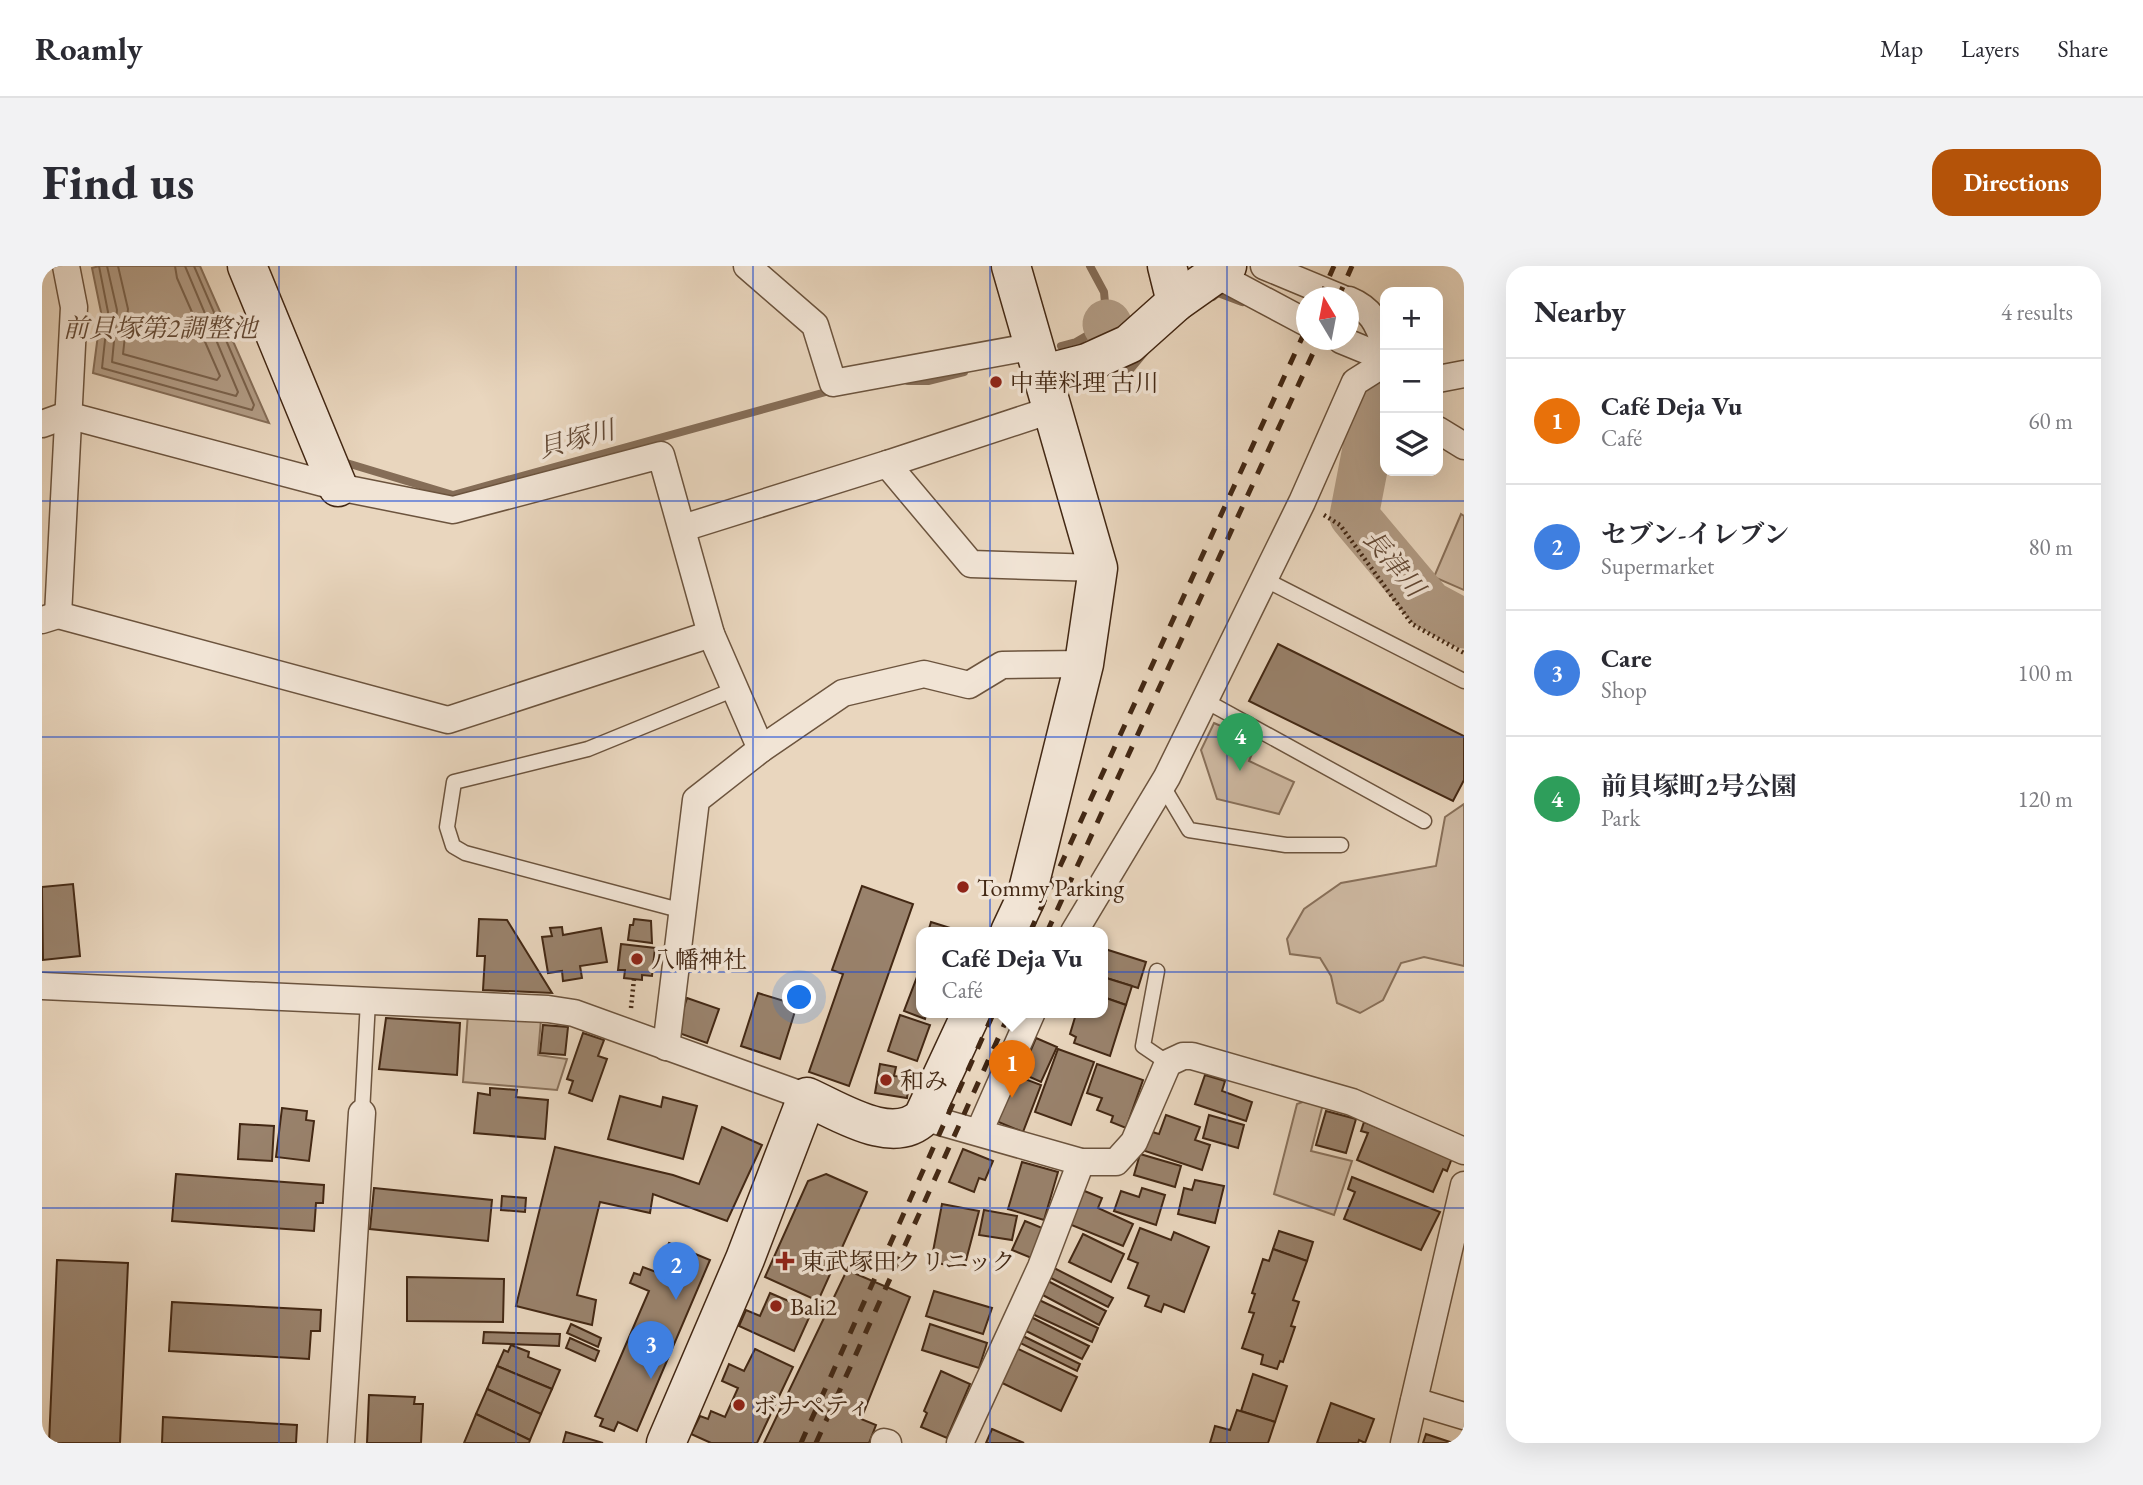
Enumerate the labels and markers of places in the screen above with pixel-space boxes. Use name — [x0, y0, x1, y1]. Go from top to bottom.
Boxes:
place label: 中華料理 古川 — [1010, 367, 1159, 398]
marker: 中華料理 古川 — [988, 374, 1004, 390]
pin: 4 — [1217, 713, 1263, 771]
place label: Tommy Parking — [977, 872, 1125, 903]
marker: Tommy Parking — [955, 879, 971, 895]
place label: 八幡神社 — [651, 944, 747, 975]
marker: 八幡神社 — [629, 951, 645, 967]
pin: 1 — [989, 1040, 1035, 1098]
place label: 和み — [900, 1065, 948, 1096]
marker: 和み — [878, 1072, 894, 1088]
pin: 2 — [653, 1242, 699, 1300]
place label: 東武塚田クリニック — [801, 1246, 1016, 1277]
marker: 東武塚田クリニック — [775, 1251, 795, 1271]
place label: Bali2 — [790, 1291, 837, 1322]
marker: Bali2 — [768, 1298, 784, 1314]
pin: 3 — [628, 1321, 674, 1379]
place label: ボナペティ — [753, 1390, 871, 1421]
marker: ボナペティ — [731, 1397, 747, 1413]

